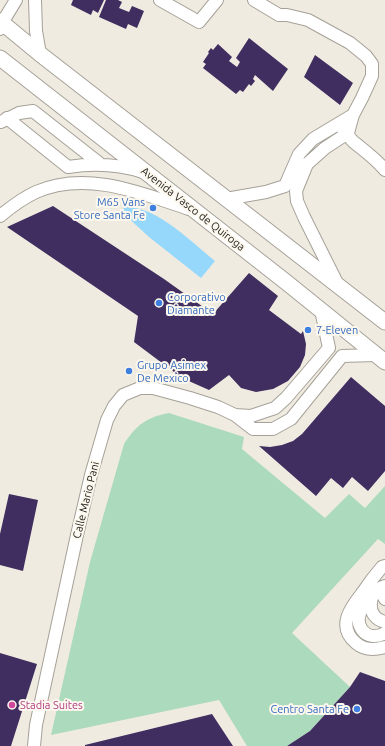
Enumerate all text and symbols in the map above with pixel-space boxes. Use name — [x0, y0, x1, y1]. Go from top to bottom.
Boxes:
street label: Avenida Vasco de Quiroga — [138, 164, 248, 254]
place label: M65 Vans Store Santa Fe — [74, 195, 145, 221]
marker: M65 Vans Store Santa Fe — [148, 203, 158, 213]
place label: Corporativo Diamante — [167, 290, 226, 316]
marker: Corporativo Diamante — [154, 298, 164, 308]
place label: 7-Eleven — [316, 323, 358, 337]
marker: 7-Eleven — [303, 325, 313, 335]
place label: Grupo Asimex De Mexico — [137, 358, 206, 384]
marker: Grupo Asimex De Mexico — [124, 366, 134, 376]
street label: Calle Mario Pani — [70, 460, 102, 540]
place label: Stadia Suites — [20, 698, 83, 712]
marker: Stadia Suites — [7, 700, 17, 710]
place label: Centro Santa Fe — [270, 702, 349, 716]
marker: Centro Santa Fe — [352, 704, 362, 714]

